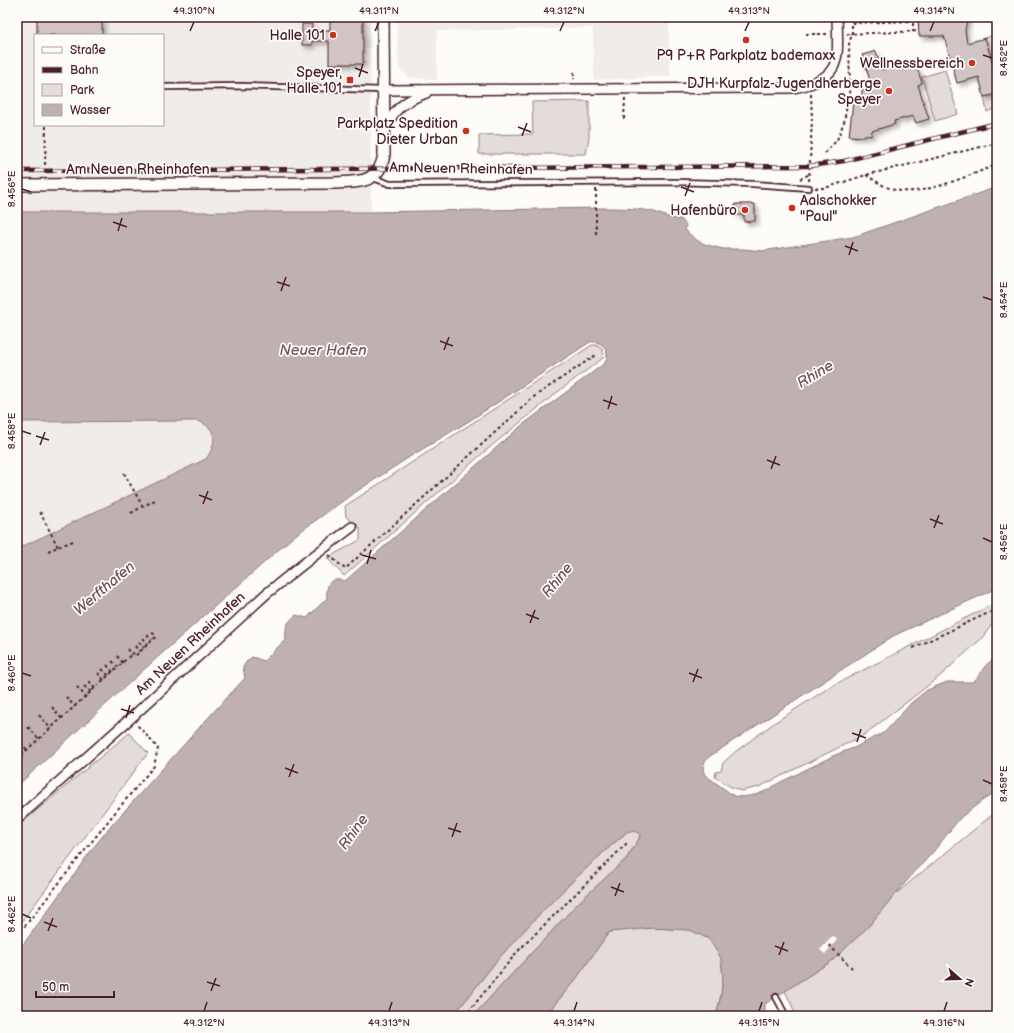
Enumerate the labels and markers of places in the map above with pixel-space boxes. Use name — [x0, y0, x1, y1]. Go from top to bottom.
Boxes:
place label: Halle 101 — [270, 27, 325, 44]
marker: Halle 101 — [328, 30, 338, 40]
marker: P9 P+R Parkplatz bademaxx — [741, 35, 751, 45]
place label: P9 P+R Parkplatz bademaxx — [656, 47, 836, 64]
place label: Wellnessbereich — [860, 55, 964, 72]
marker: Wellnessbereich — [967, 58, 977, 68]
place label: Speyer, Halle 101 — [287, 64, 342, 97]
marker: Speyer, Halle 101 — [345, 75, 355, 85]
place label: DJH Kurpfalz-Jugendherberge Speyer — [687, 75, 882, 108]
marker: DJH Kurpfalz-Jugendherberge Speyer — [884, 86, 894, 96]
place label: Parkplatz Spedition Dieter Urban — [337, 115, 458, 148]
marker: Parkplatz Spedition Dieter Urban — [461, 126, 471, 136]
place label: Aalschokker "Paul" — [800, 192, 877, 225]
place label: Hafenbüro — [670, 202, 737, 219]
marker: Aalschokker "Paul" — [787, 203, 797, 213]
marker: Hafenbüro — [740, 205, 750, 215]

